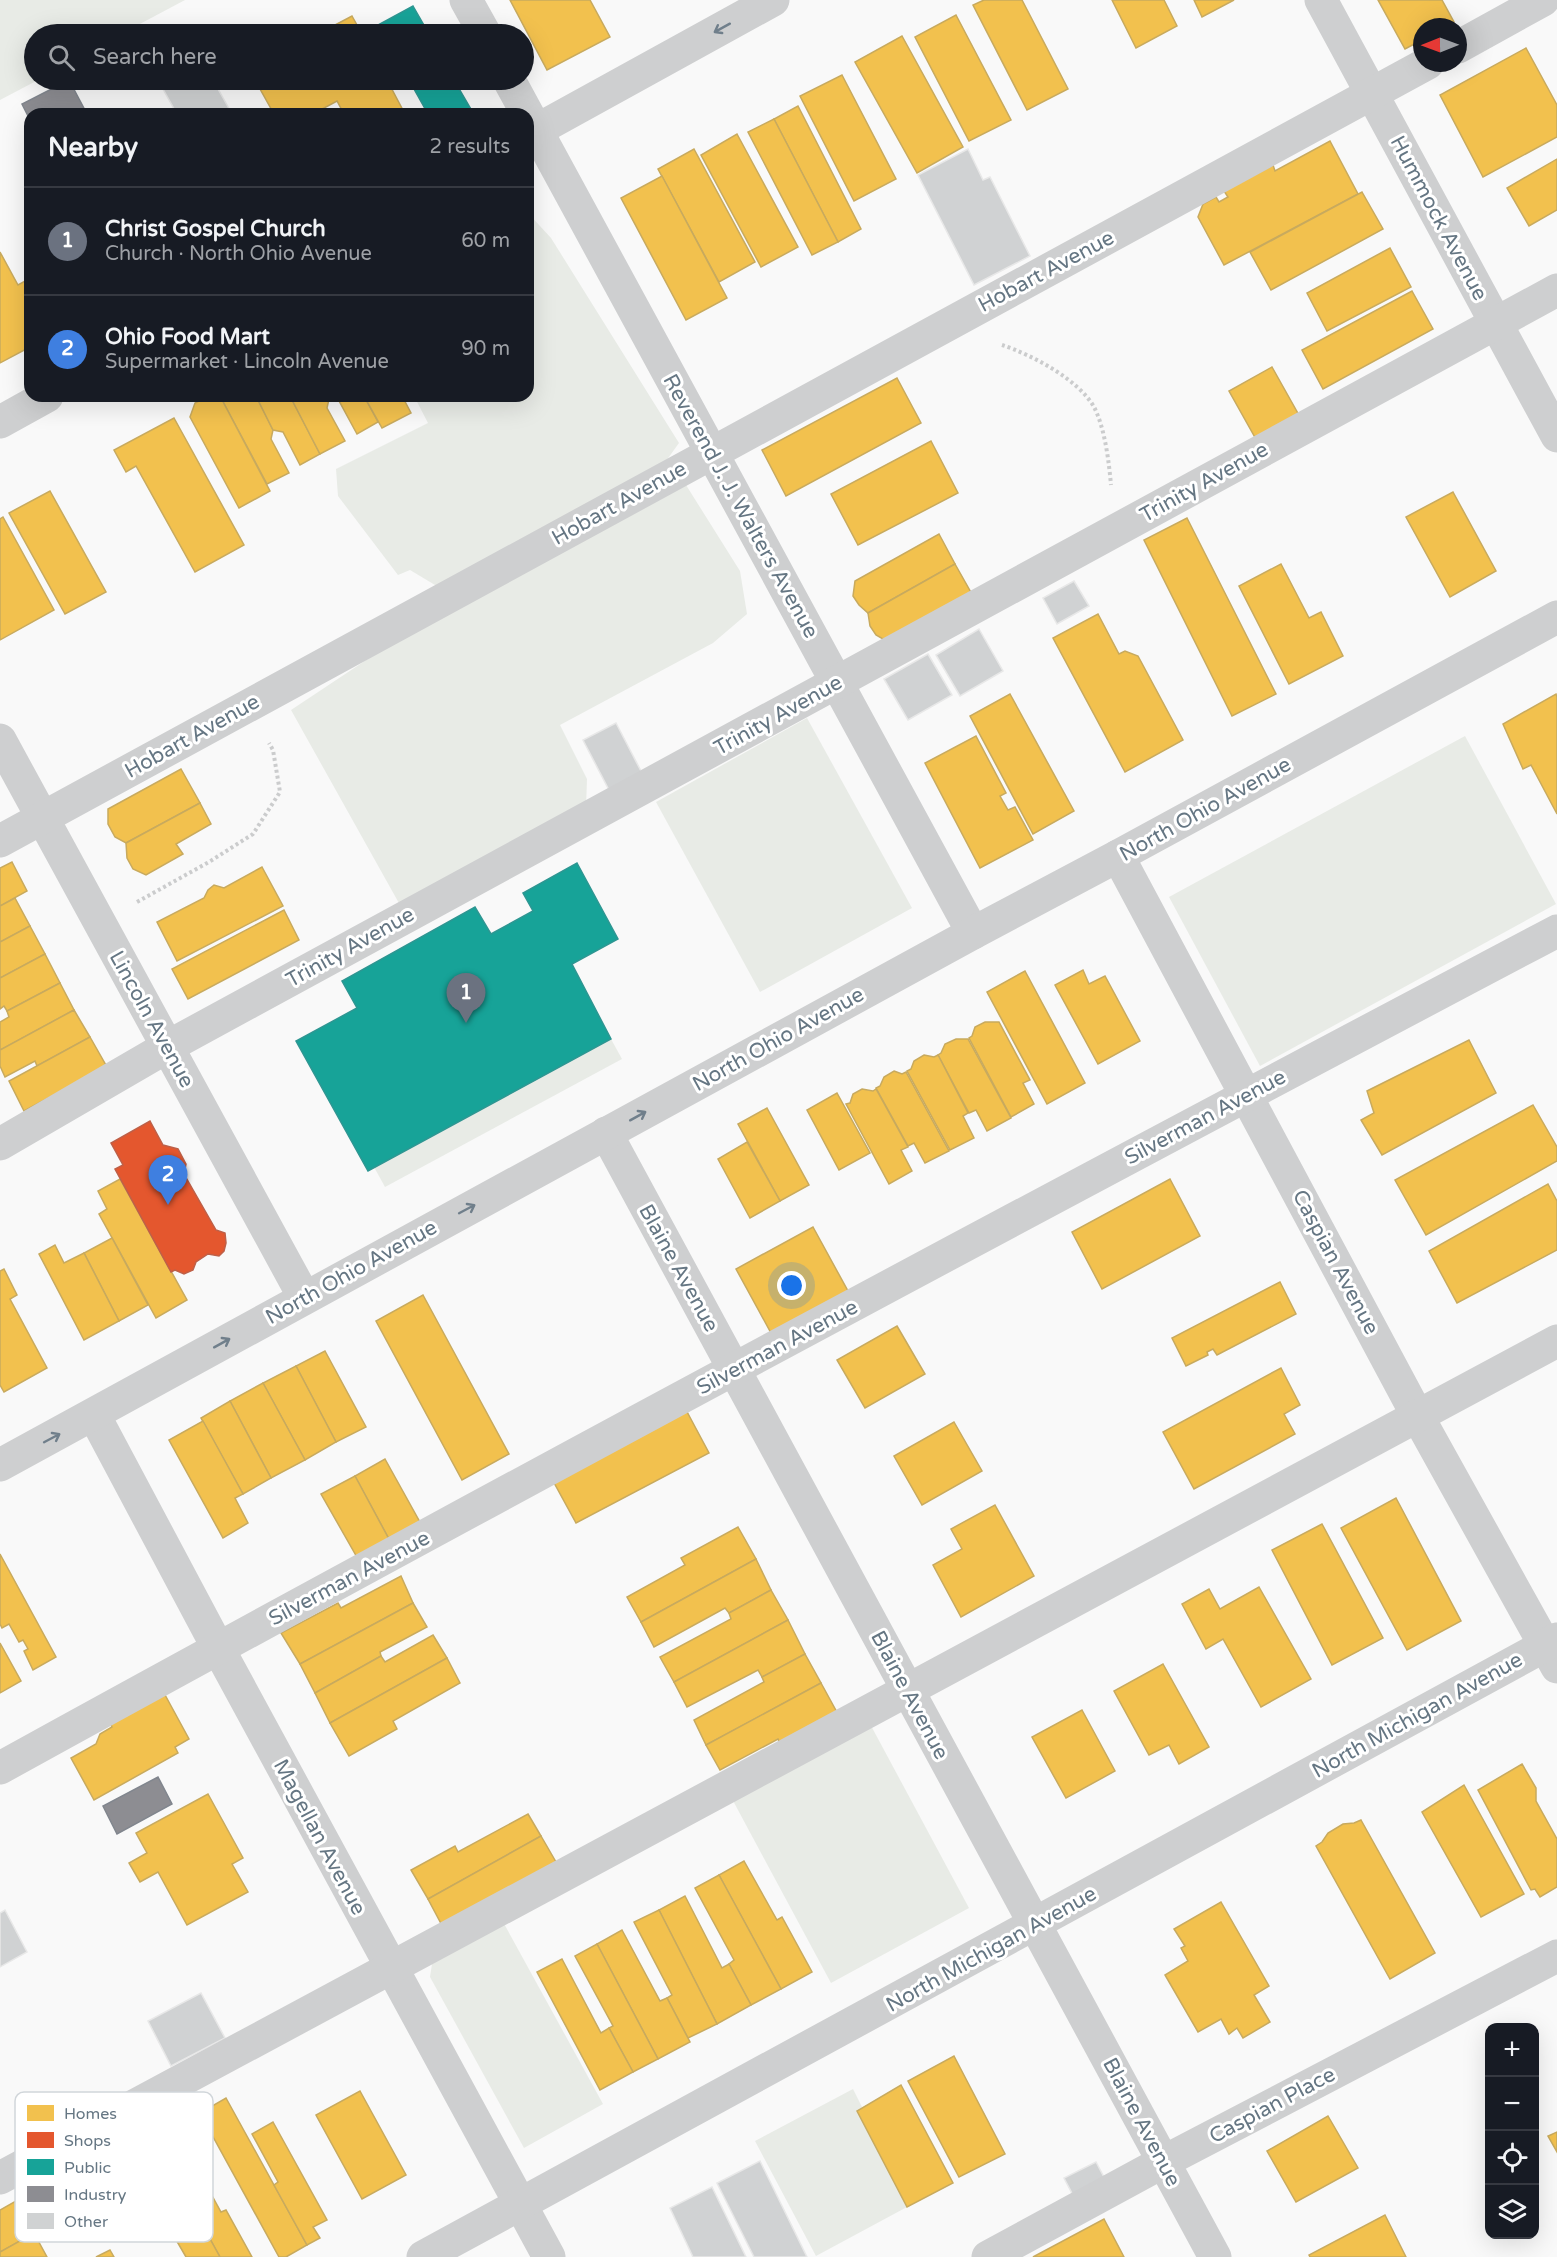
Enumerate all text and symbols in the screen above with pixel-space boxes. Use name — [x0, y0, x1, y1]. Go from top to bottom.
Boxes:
north arrow — [1413, 18, 1467, 72]
one-way arrow — [714, 22, 731, 34]
search box — [24, 24, 534, 90]
icon: search — [45, 41, 78, 74]
text: Search here — [93, 44, 217, 70]
text: Nearby — [48, 132, 138, 163]
street label: Hummock Avenue — [1385, 132, 1493, 305]
text: 2 results — [430, 135, 510, 159]
text: Christ Gospel Church — [105, 216, 326, 242]
street label: Hobart Avenue — [974, 225, 1118, 318]
text: 1 — [61, 229, 74, 253]
text: 60 m — [461, 229, 510, 253]
text: Church · North Ohio Avenue — [105, 242, 372, 266]
text: Ohio Food Mart — [105, 324, 270, 350]
text: 2 — [61, 337, 74, 361]
text: 90 m — [461, 337, 510, 361]
text: Supermarket · Lincoln Avenue — [105, 350, 389, 374]
street label: Reverend J. J. Walters Avenue — [657, 370, 824, 643]
street label: Trinity Avenue — [1136, 437, 1273, 528]
street label: Hobart Avenue — [548, 456, 691, 551]
street label: Trinity Avenue — [710, 670, 847, 761]
street label: Hobart Avenue — [121, 689, 264, 784]
street label: North Ohio Avenue — [1115, 752, 1295, 867]
street label: Trinity Avenue — [282, 902, 419, 993]
street label: Lincoln Avenue — [104, 946, 200, 1092]
pin: 1 — [446, 974, 486, 1023]
street label: North Ohio Avenue — [688, 982, 868, 1097]
street label: Silverman Avenue — [1121, 1064, 1290, 1170]
one-way arrow — [629, 1110, 646, 1122]
pin: 2 — [148, 1156, 188, 1205]
street label: Caspian Avenue — [1287, 1186, 1384, 1339]
street label: Blaine Avenue — [633, 1200, 724, 1336]
one-way arrow — [458, 1203, 475, 1215]
street label: North Ohio Avenue — [261, 1215, 441, 1330]
your location — [777, 1271, 806, 1300]
street label: Silverman Avenue — [693, 1294, 862, 1400]
one-way arrow — [213, 1337, 230, 1349]
one-way arrow — [42, 1431, 60, 1443]
street label: Silverman Avenue — [265, 1525, 434, 1631]
street label: Blaine Avenue — [865, 1627, 954, 1764]
street label: North Michigan Avenue — [1308, 1647, 1527, 1784]
street label: Magellan Avenue — [268, 1755, 371, 1920]
street label: North Michigan Avenue — [882, 1881, 1101, 2018]
map controls — [1485, 2023, 1539, 2239]
button: + — [1485, 2023, 1539, 2077]
street label: Blaine Avenue — [1097, 2054, 1186, 2191]
street label: Caspian Place — [1205, 2062, 1340, 2149]
button: − — [1485, 2077, 1539, 2131]
legend — [15, 2092, 213, 2242]
text: Homes — [64, 2104, 117, 2124]
text: Shops — [64, 2131, 111, 2151]
button: locate — [1485, 2131, 1539, 2185]
text: Public — [64, 2158, 111, 2178]
text: Industry — [64, 2185, 127, 2205]
button: layers — [1485, 2185, 1539, 2239]
text: Other — [64, 2212, 109, 2232]

